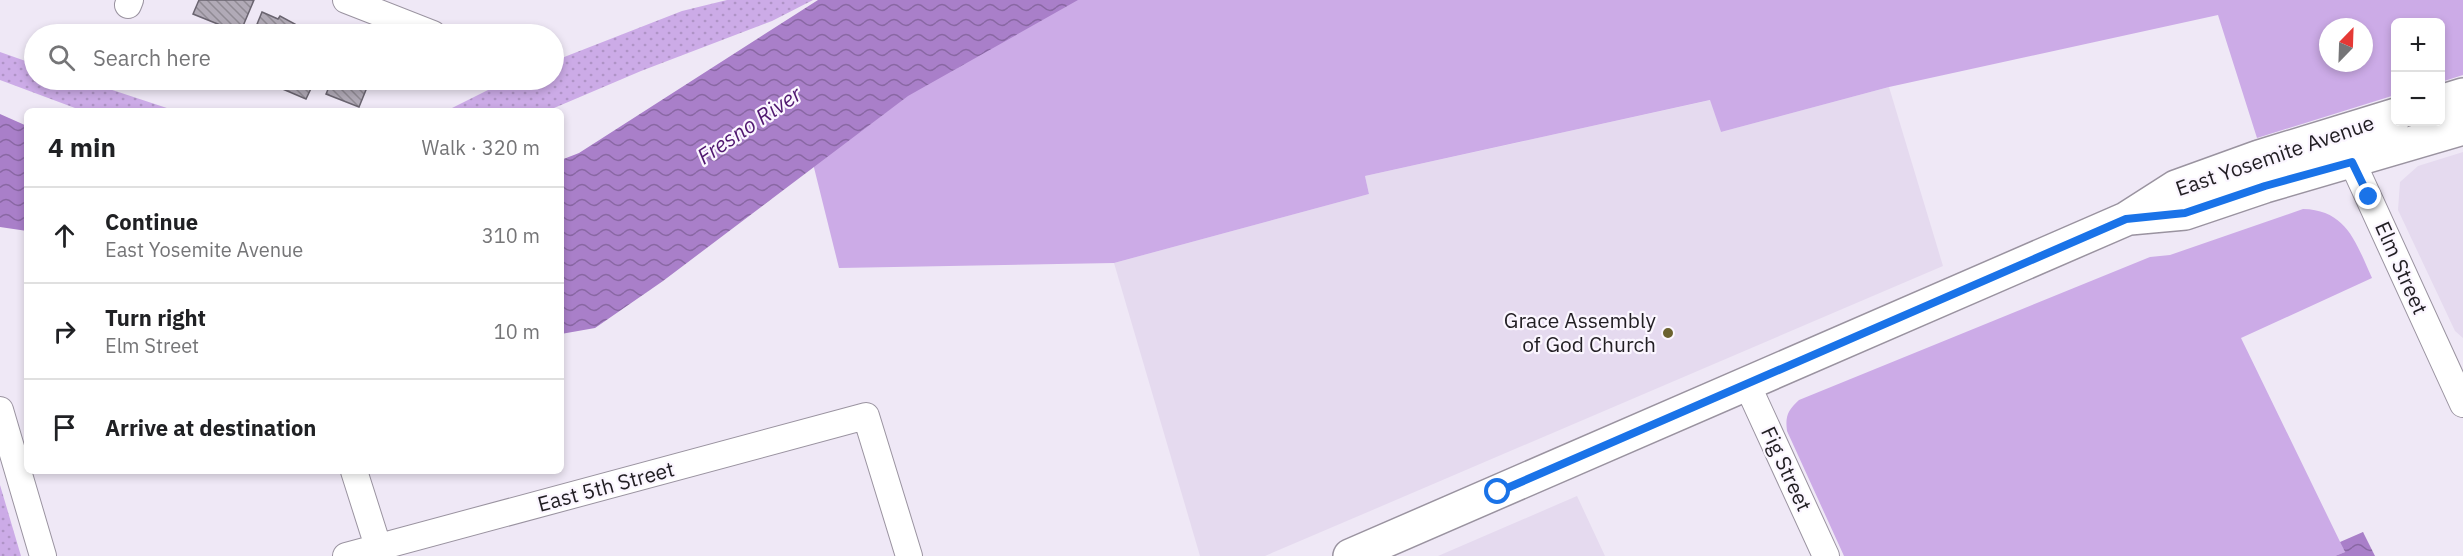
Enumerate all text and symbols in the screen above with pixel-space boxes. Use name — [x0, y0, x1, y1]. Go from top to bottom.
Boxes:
north arrow — [2319, 18, 2373, 72]
map controls — [2391, 18, 2445, 126]
button: + — [2391, 18, 2445, 72]
search box — [24, 24, 564, 90]
icon: search — [45, 41, 78, 74]
text: Search here — [93, 43, 211, 72]
button: − — [2391, 72, 2445, 126]
water label: Fresno River — [691, 78, 807, 170]
street label: East Yosemite Avenue — [2172, 108, 2378, 202]
text: 4 min — [48, 130, 116, 164]
text: Walk · 320 m — [422, 134, 540, 161]
route end — [2355, 183, 2381, 209]
text: Continue — [105, 207, 198, 236]
street label: Elm Street — [2369, 217, 2435, 318]
icon: ahead — [48, 219, 81, 252]
text: 310 m — [482, 222, 540, 249]
text: East Yosemite Avenue — [105, 236, 303, 263]
text: Turn right — [105, 303, 206, 332]
place label: Grace Assembly of God Church — [1504, 306, 1657, 358]
icon: right — [48, 315, 81, 348]
text: 10 m — [494, 318, 540, 345]
marker: Grace Assembly of God Church — [1661, 326, 1675, 340]
text: Elm Street — [105, 332, 199, 359]
icon: arrive — [48, 411, 81, 444]
text: Arrive at destination — [105, 413, 316, 442]
street label: Fig Street — [1755, 422, 1819, 516]
street label: East 5th Street — [534, 454, 677, 518]
route start — [1484, 478, 1510, 504]

